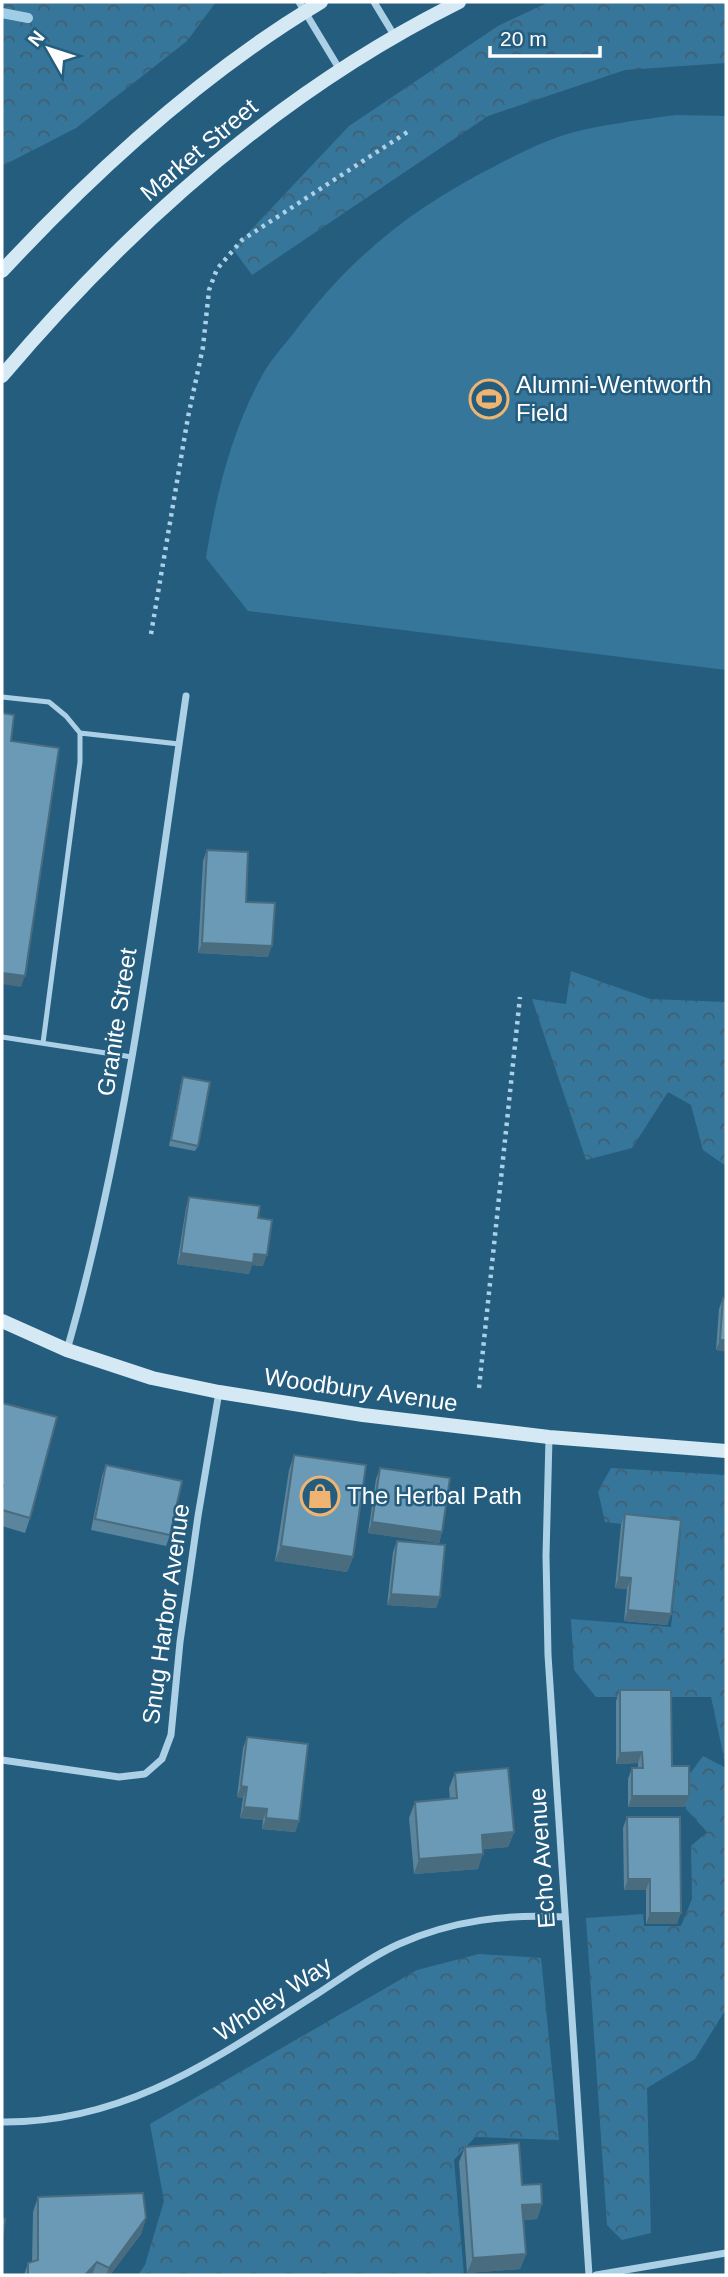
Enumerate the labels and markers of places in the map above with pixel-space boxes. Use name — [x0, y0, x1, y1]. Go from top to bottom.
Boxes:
place label: Alumni-Wentworth Field — [516, 371, 712, 426]
sports icon: Alumni-Wentworth Field — [468, 378, 510, 420]
shop icon: The Herbal Path — [299, 1475, 341, 1517]
place label: The Herbal Path — [347, 1482, 522, 1509]

